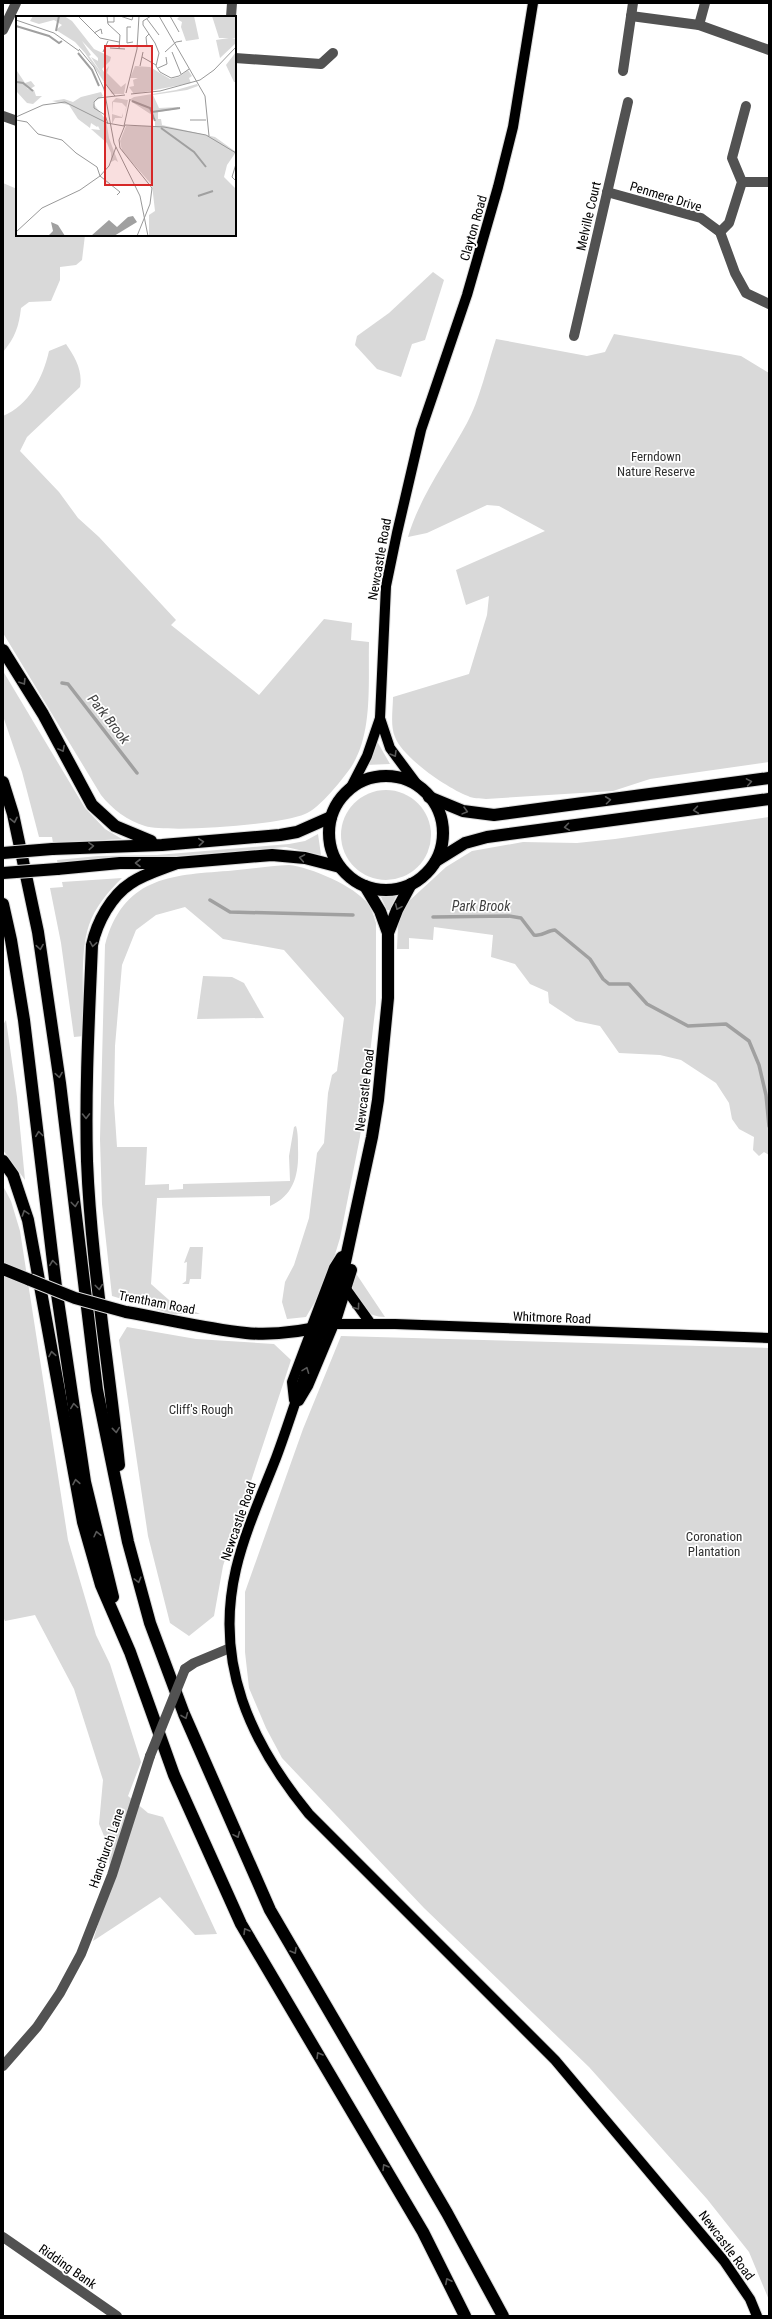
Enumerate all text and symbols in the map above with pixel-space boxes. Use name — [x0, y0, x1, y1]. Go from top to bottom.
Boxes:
inset map — [16, 16, 236, 236]
street label: Penmere Drive — [628, 178, 704, 215]
street label: Melville Court — [573, 180, 604, 252]
street label: Clayton Road — [457, 194, 490, 263]
park label: Ferndown Nature Reserve — [617, 449, 695, 479]
street label: Newcastle Road — [365, 517, 394, 601]
one-way arrow — [18, 678, 26, 685]
water label: Park Brook — [85, 691, 134, 748]
one-way arrow — [57, 745, 64, 752]
one-way arrow — [389, 750, 397, 757]
one-way arrow — [746, 778, 752, 787]
one-way arrow — [605, 796, 611, 805]
one-way arrow — [693, 805, 699, 814]
one-way arrow — [462, 806, 469, 815]
one-way arrow — [9, 816, 17, 823]
one-way arrow — [564, 822, 570, 831]
one-way arrow — [198, 837, 204, 846]
one-way arrow — [88, 842, 94, 851]
one-way arrow — [299, 854, 305, 863]
one-way arrow — [135, 859, 141, 867]
water label: Park Brook — [452, 898, 511, 914]
one-way arrow — [395, 903, 403, 911]
one-way arrow — [89, 941, 98, 947]
one-way arrow — [35, 944, 44, 950]
street label: Newcastle Road — [352, 1048, 377, 1132]
one-way arrow — [54, 1072, 63, 1079]
one-way arrow — [82, 1113, 90, 1119]
one-way arrow — [34, 1131, 43, 1137]
one-way arrow — [70, 1201, 79, 1208]
one-way arrow — [22, 1210, 30, 1217]
one-way arrow — [49, 1260, 58, 1266]
one-way arrow — [94, 1284, 103, 1290]
street label: Trentham Road — [117, 1288, 196, 1317]
one-way arrow — [352, 1303, 359, 1310]
street label: Whitmore Road — [513, 1309, 591, 1326]
one-way arrow — [49, 1351, 57, 1358]
one-way arrow — [301, 1367, 309, 1374]
park label: Cliff's Rough — [169, 1402, 233, 1417]
one-way arrow — [70, 1403, 79, 1409]
one-way arrow — [111, 1427, 120, 1433]
one-way arrow — [72, 1479, 81, 1485]
street label: Newcastle Road — [218, 1480, 259, 1563]
park label: Coronation Plantation — [686, 1529, 742, 1559]
one-way arrow — [93, 1531, 101, 1537]
one-way arrow — [133, 1576, 142, 1583]
one-way arrow — [180, 1712, 188, 1719]
street label: Hanchurch Lane — [86, 1806, 127, 1890]
one-way arrow — [232, 1830, 240, 1838]
one-way arrow — [243, 1928, 250, 1935]
one-way arrow — [289, 1947, 297, 1954]
one-way arrow — [316, 2052, 323, 2059]
one-way arrow — [382, 2164, 390, 2171]
street label: Newcastle Road — [696, 2208, 757, 2283]
street label: Ridding Bank — [36, 2241, 100, 2292]
one-way arrow — [445, 2278, 453, 2285]

